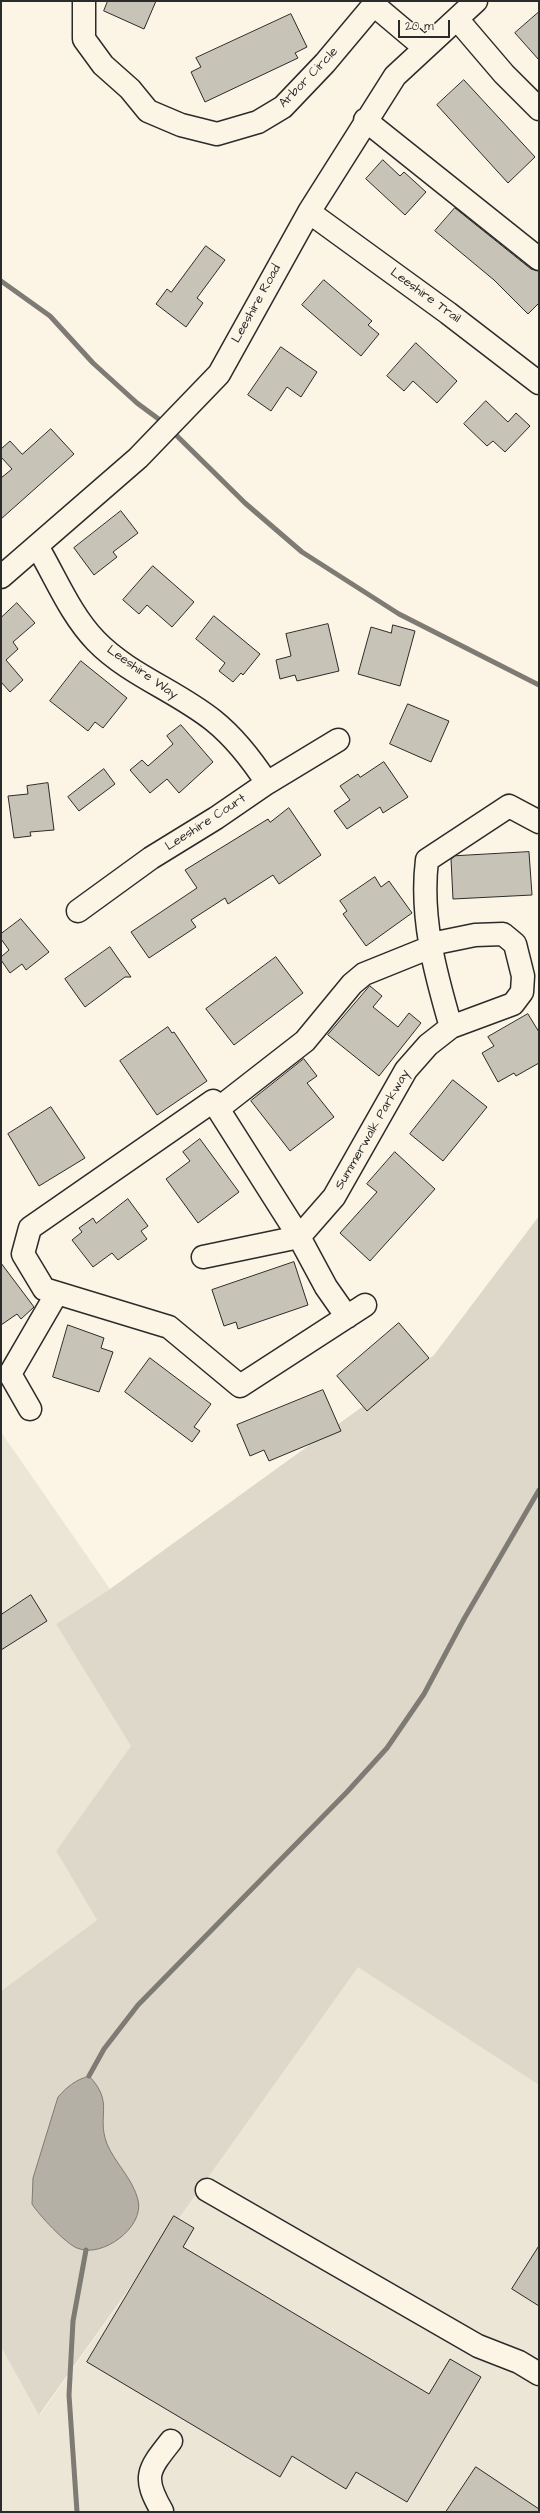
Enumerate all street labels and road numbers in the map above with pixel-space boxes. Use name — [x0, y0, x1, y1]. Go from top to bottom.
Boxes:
street label: Arbor Circle — [276, 44, 342, 112]
street label: Leeshire Road — [229, 262, 285, 346]
street label: Leeshire Trail — [387, 265, 463, 327]
street label: Leeshire Way — [103, 643, 181, 703]
street label: Leeshire Court — [163, 791, 249, 855]
street label: Summerwalk Parkway — [332, 1067, 414, 1193]

